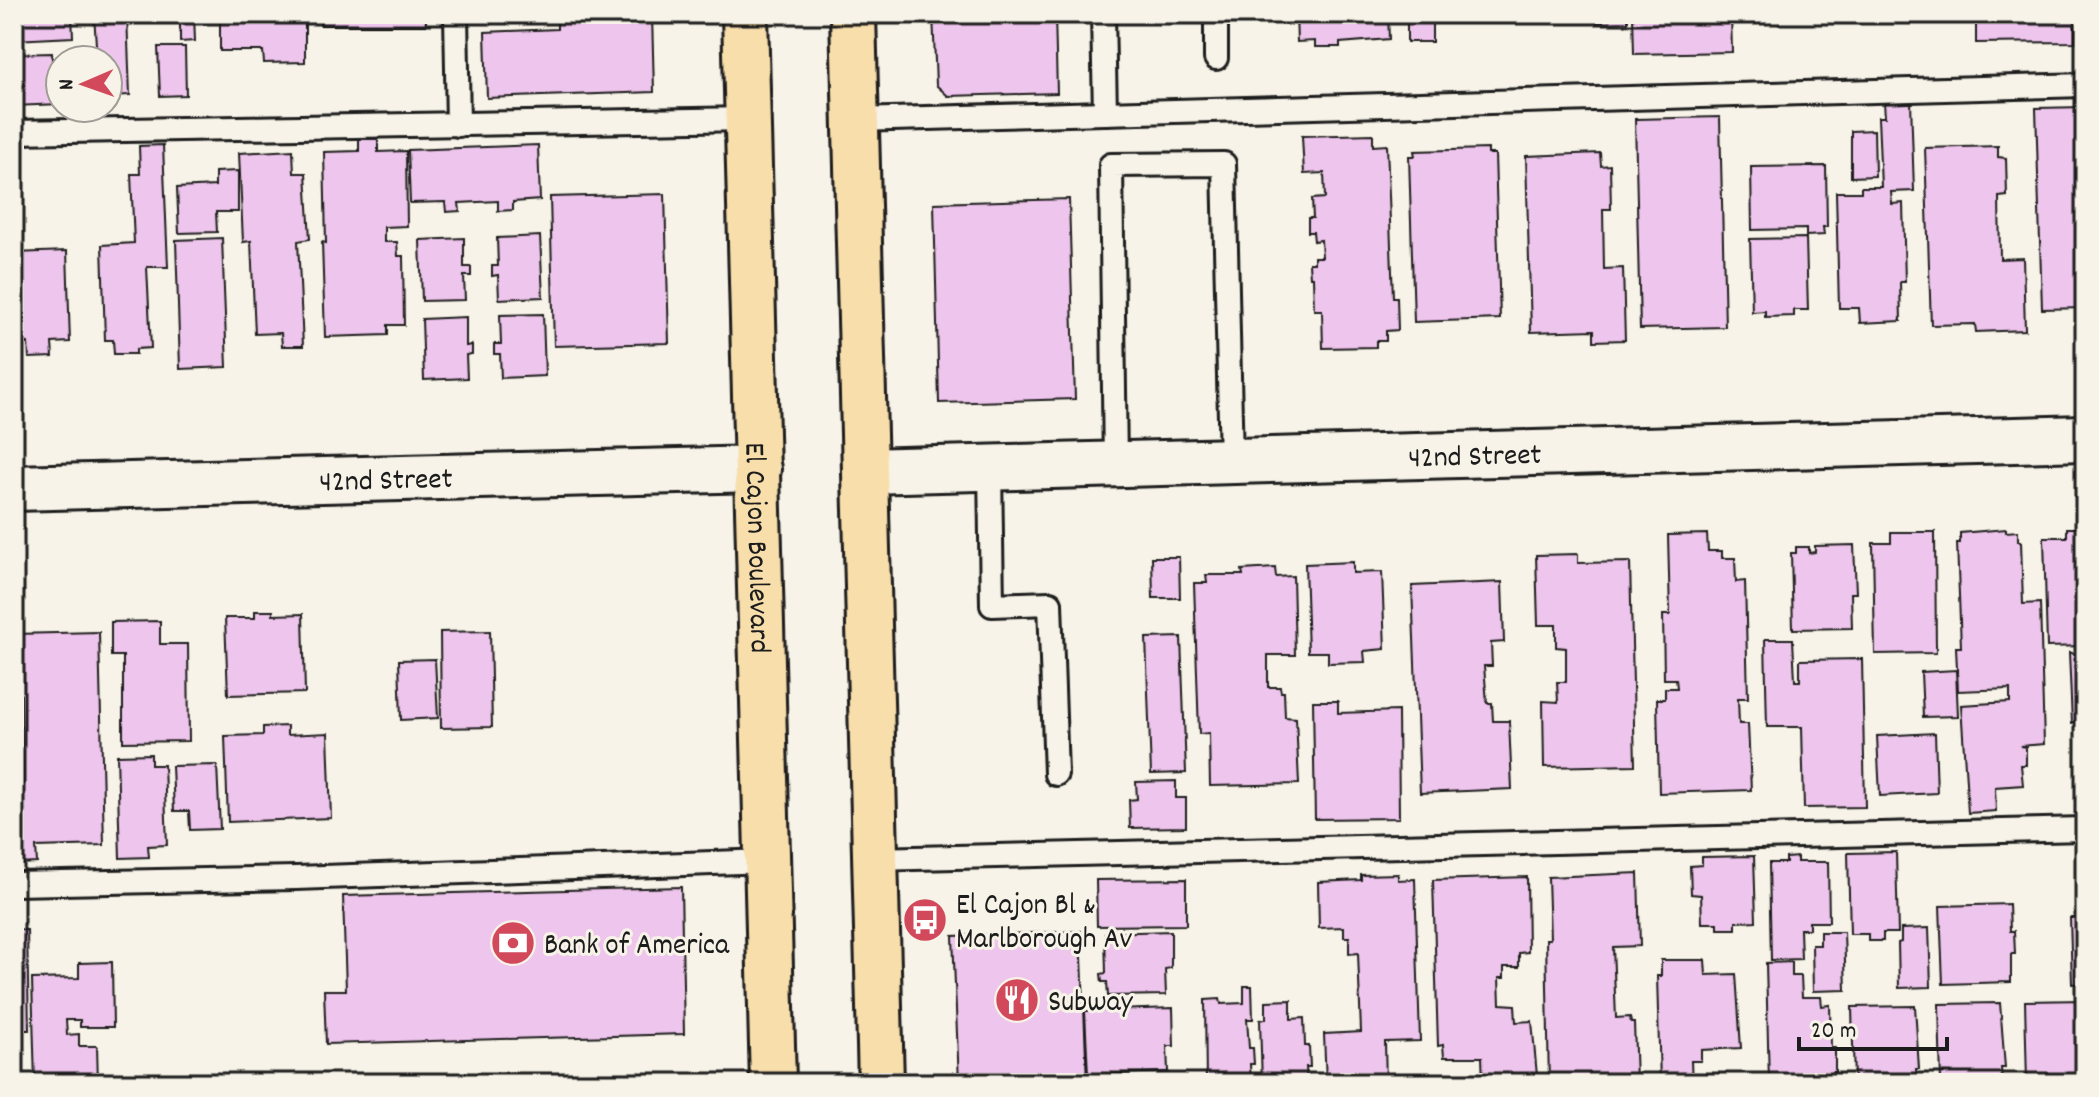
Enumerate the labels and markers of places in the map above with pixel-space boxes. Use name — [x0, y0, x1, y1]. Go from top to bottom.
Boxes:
place label: El Cajon Bl & Marlborough Av — [956, 886, 1133, 963]
bus stop icon: El Cajon Bl & Marlborough Av — [901, 896, 949, 944]
bank icon: Bank of America — [489, 919, 537, 967]
place label: Bank of America — [544, 926, 730, 969]
restaurant icon: Subway — [993, 976, 1041, 1024]
place label: Subway — [1048, 983, 1134, 1026]

